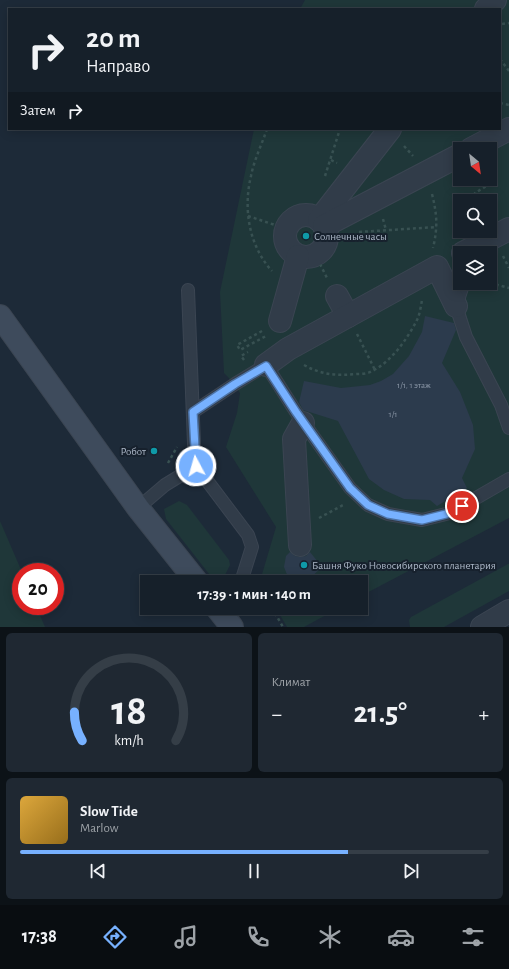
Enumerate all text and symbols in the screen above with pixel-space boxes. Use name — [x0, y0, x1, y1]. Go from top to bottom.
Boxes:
icon: right — [20, 24, 72, 76]
text: 20 m — [86, 25, 141, 53]
text: Направо — [86, 58, 150, 76]
icon: right — [64, 100, 86, 122]
text: Затем — [20, 103, 56, 118]
north arrow — [453, 142, 497, 186]
map controls — [453, 142, 497, 290]
button: search — [453, 194, 497, 238]
marker: Солнечные часы — [301, 231, 311, 241]
place label: Солнечные часы — [314, 231, 387, 242]
button: layers — [453, 246, 497, 290]
house number: 1/1, 1 этаж — [397, 381, 431, 390]
house number: 1/1 — [389, 410, 397, 419]
position arrow — [175, 445, 217, 487]
place label: Робот — [121, 446, 146, 457]
marker: Робот — [149, 446, 159, 456]
pin — [445, 489, 479, 523]
icon: arrive — [451, 495, 473, 517]
marker: Башня Фуко Новосибирского планетария — [299, 560, 309, 570]
place label: Башня Фуко Новосибирского планетария — [312, 560, 496, 571]
speed limit sign: 20 — [12, 563, 64, 615]
text: 17:39 · 1 мин · 140 m — [197, 587, 311, 602]
text: Климат — [272, 676, 310, 689]
text: 18 — [111, 690, 146, 731]
text: 21.5° — [353, 698, 407, 728]
text: − — [272, 703, 282, 725]
text: + — [478, 703, 489, 725]
text: km/h — [114, 733, 143, 747]
text: Slow Tide — [80, 804, 138, 819]
text: Marlow — [80, 822, 118, 835]
icon: previous — [87, 860, 109, 882]
icon: pause — [243, 860, 265, 882]
icon: next — [400, 860, 422, 882]
icon: directions — [101, 923, 129, 951]
icon: music — [172, 923, 200, 951]
icon: phone — [244, 923, 272, 951]
icon: climate — [316, 923, 344, 951]
icon: car — [387, 923, 415, 951]
icon: filters — [459, 923, 487, 951]
text: 17:38 — [22, 928, 57, 946]

